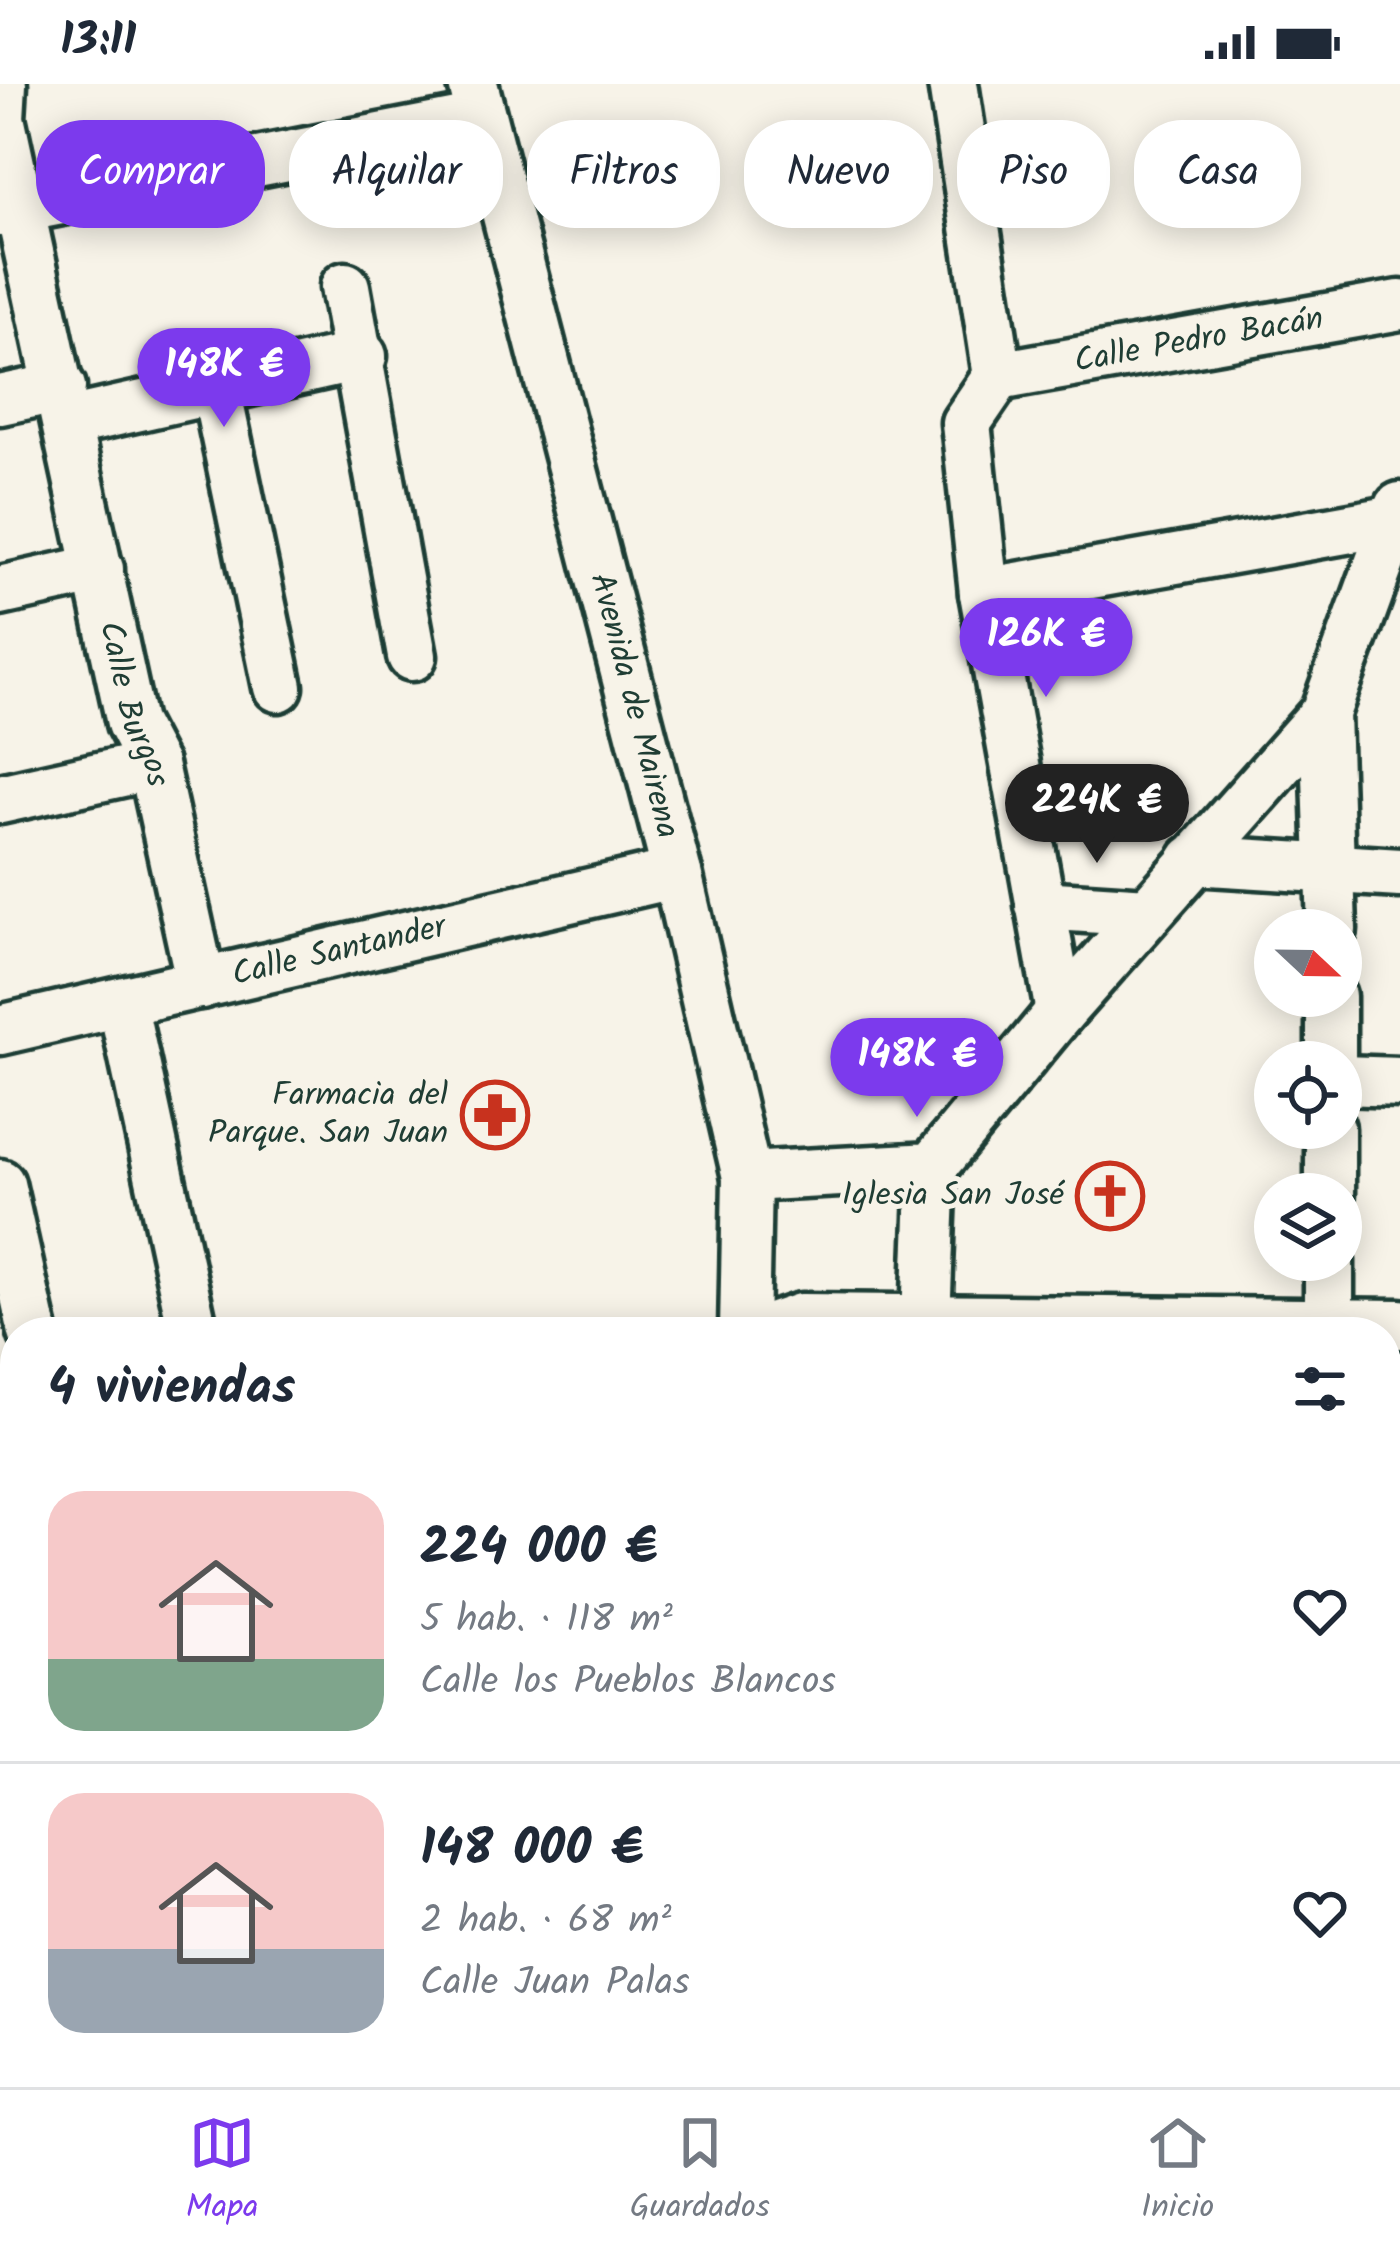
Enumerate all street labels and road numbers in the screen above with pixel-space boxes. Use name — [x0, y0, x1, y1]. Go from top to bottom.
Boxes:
street label: Calle Pedro Bacán — [1070, 292, 1328, 389]
street label: Avenida de Mairena — [574, 567, 693, 844]
street label: Calle Burgos — [83, 617, 184, 792]
street label: Calle Santander — [227, 900, 453, 1002]

